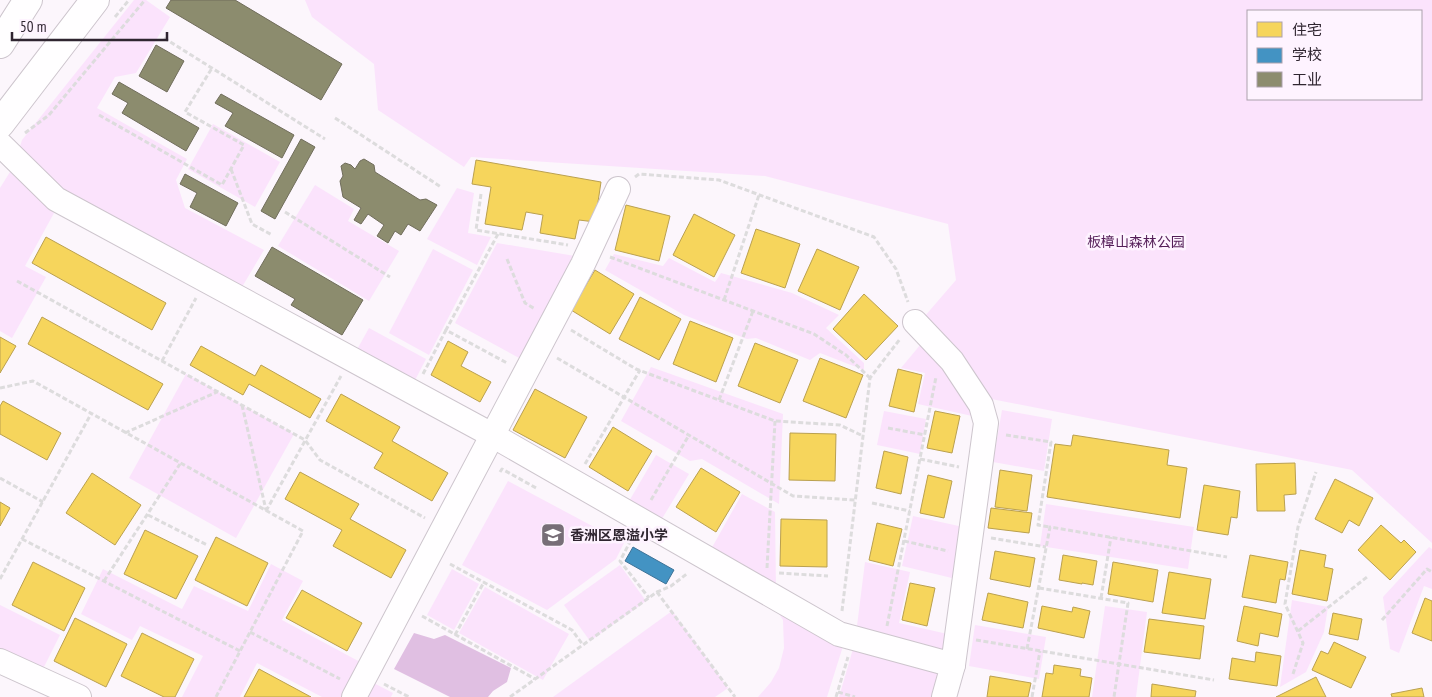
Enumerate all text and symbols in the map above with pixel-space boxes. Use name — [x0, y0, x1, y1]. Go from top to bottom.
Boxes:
scale bar — [12, 10, 168, 42]
legend — [1247, 10, 1422, 100]
text: 50 m — [20, 17, 46, 36]
text: 住宅 — [1292, 20, 1322, 39]
text: 学校 — [1292, 45, 1322, 64]
text: 工业 — [1292, 70, 1322, 89]
park label: 板樟山森林公园 — [1087, 233, 1185, 251]
school or university icon: 香洲区恩溢小学 — [540, 522, 566, 548]
place label: 香洲区恩溢小学 — [570, 526, 668, 544]

